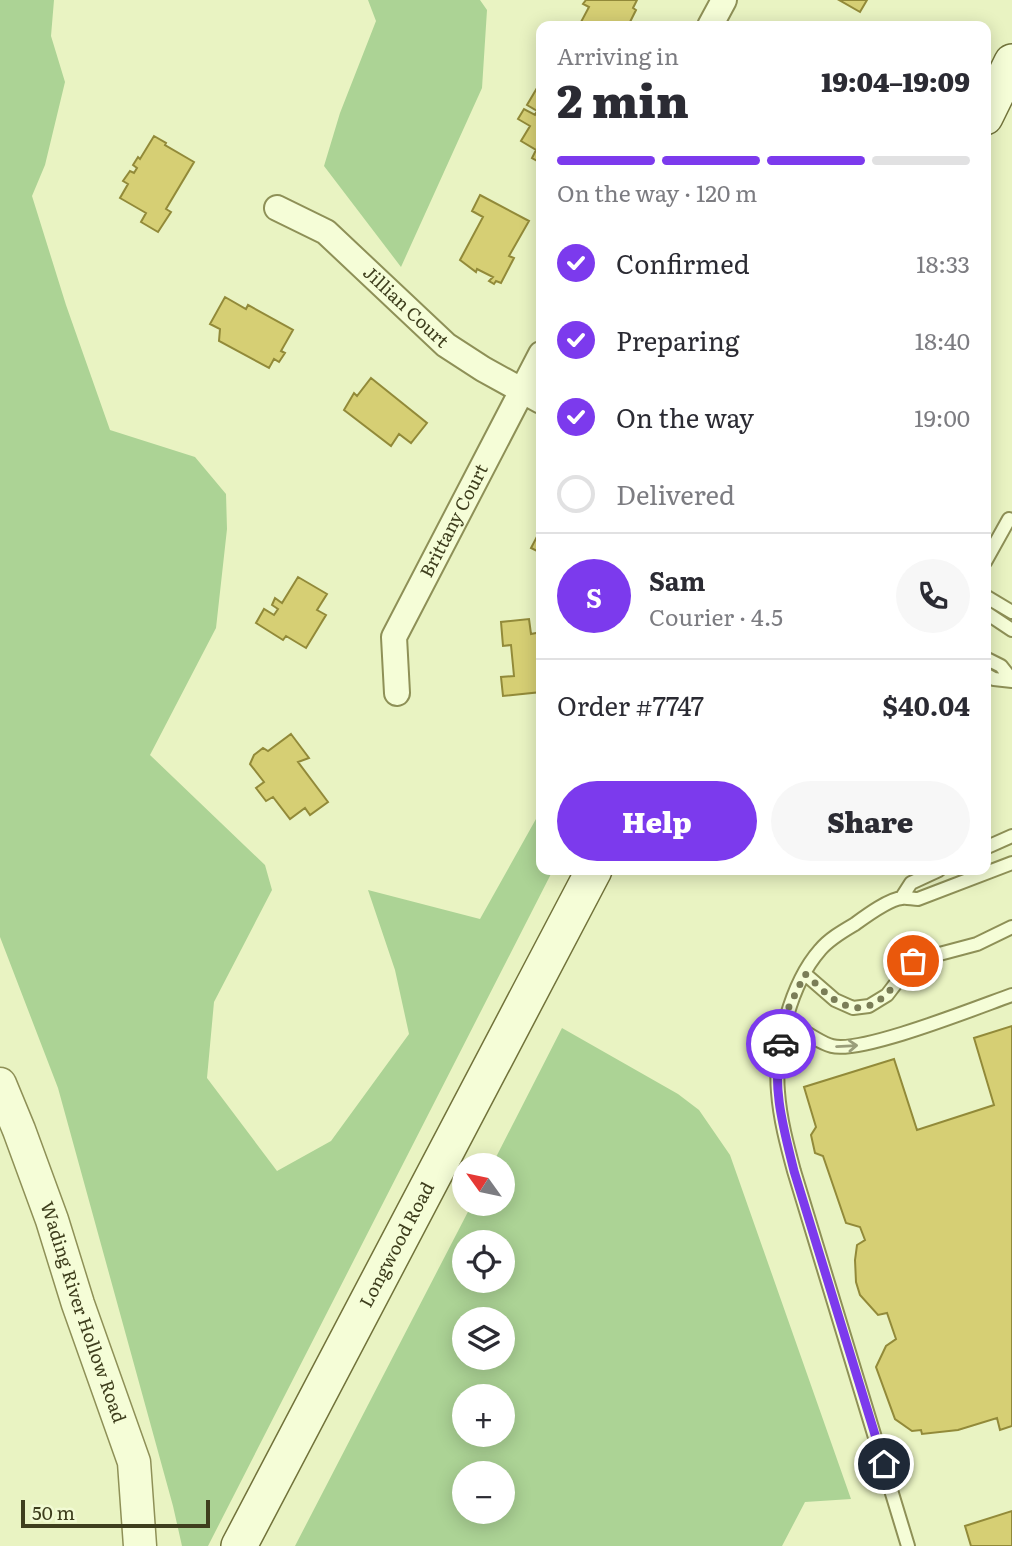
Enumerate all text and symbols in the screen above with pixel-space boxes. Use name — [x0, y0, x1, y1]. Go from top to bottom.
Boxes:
text: Arriving in — [557, 38, 679, 72]
text: 19:04–19:09 — [821, 61, 970, 100]
text: 2 min — [557, 64, 689, 132]
text: On the way · 120 m — [557, 175, 757, 209]
text: Confirmed — [616, 243, 750, 282]
icon: check — [557, 244, 595, 282]
text: 18:33 — [916, 246, 970, 280]
street label: Jillian Court — [358, 259, 456, 354]
text: Preparing — [616, 320, 739, 359]
icon: check — [557, 321, 595, 359]
text: 18:40 — [915, 323, 970, 357]
text: On the way — [616, 397, 754, 436]
icon: check — [557, 398, 595, 436]
text: 19:00 — [914, 400, 970, 434]
street label: Brittany Court — [412, 458, 494, 582]
text: Delivered — [616, 474, 735, 513]
button: phone — [896, 559, 970, 633]
text: Sam — [649, 560, 705, 599]
text: S — [586, 577, 602, 616]
text: Courier · 4.5 — [649, 599, 783, 633]
text: Order #7747 — [557, 685, 704, 724]
text: $40.04 — [883, 685, 970, 724]
button: Help — [557, 781, 757, 861]
button: Share — [771, 781, 970, 861]
pin — [883, 931, 943, 991]
icon: bag — [894, 942, 932, 980]
courier — [746, 1009, 816, 1079]
icon: car — [762, 1025, 800, 1063]
one-way arrow — [835, 1039, 858, 1052]
north arrow — [452, 1153, 514, 1216]
map controls — [452, 1153, 515, 1524]
street label: Longwood Road — [352, 1177, 440, 1312]
street label: Wading River Hollow Road — [34, 1197, 134, 1426]
button: locate — [452, 1230, 515, 1293]
button: layers — [452, 1307, 515, 1370]
button: + — [452, 1384, 515, 1447]
pin — [854, 1434, 914, 1494]
icon: home — [865, 1445, 903, 1483]
button: − — [452, 1461, 515, 1524]
scale bar — [21, 1497, 210, 1529]
text: 50 m — [32, 1498, 75, 1526]

